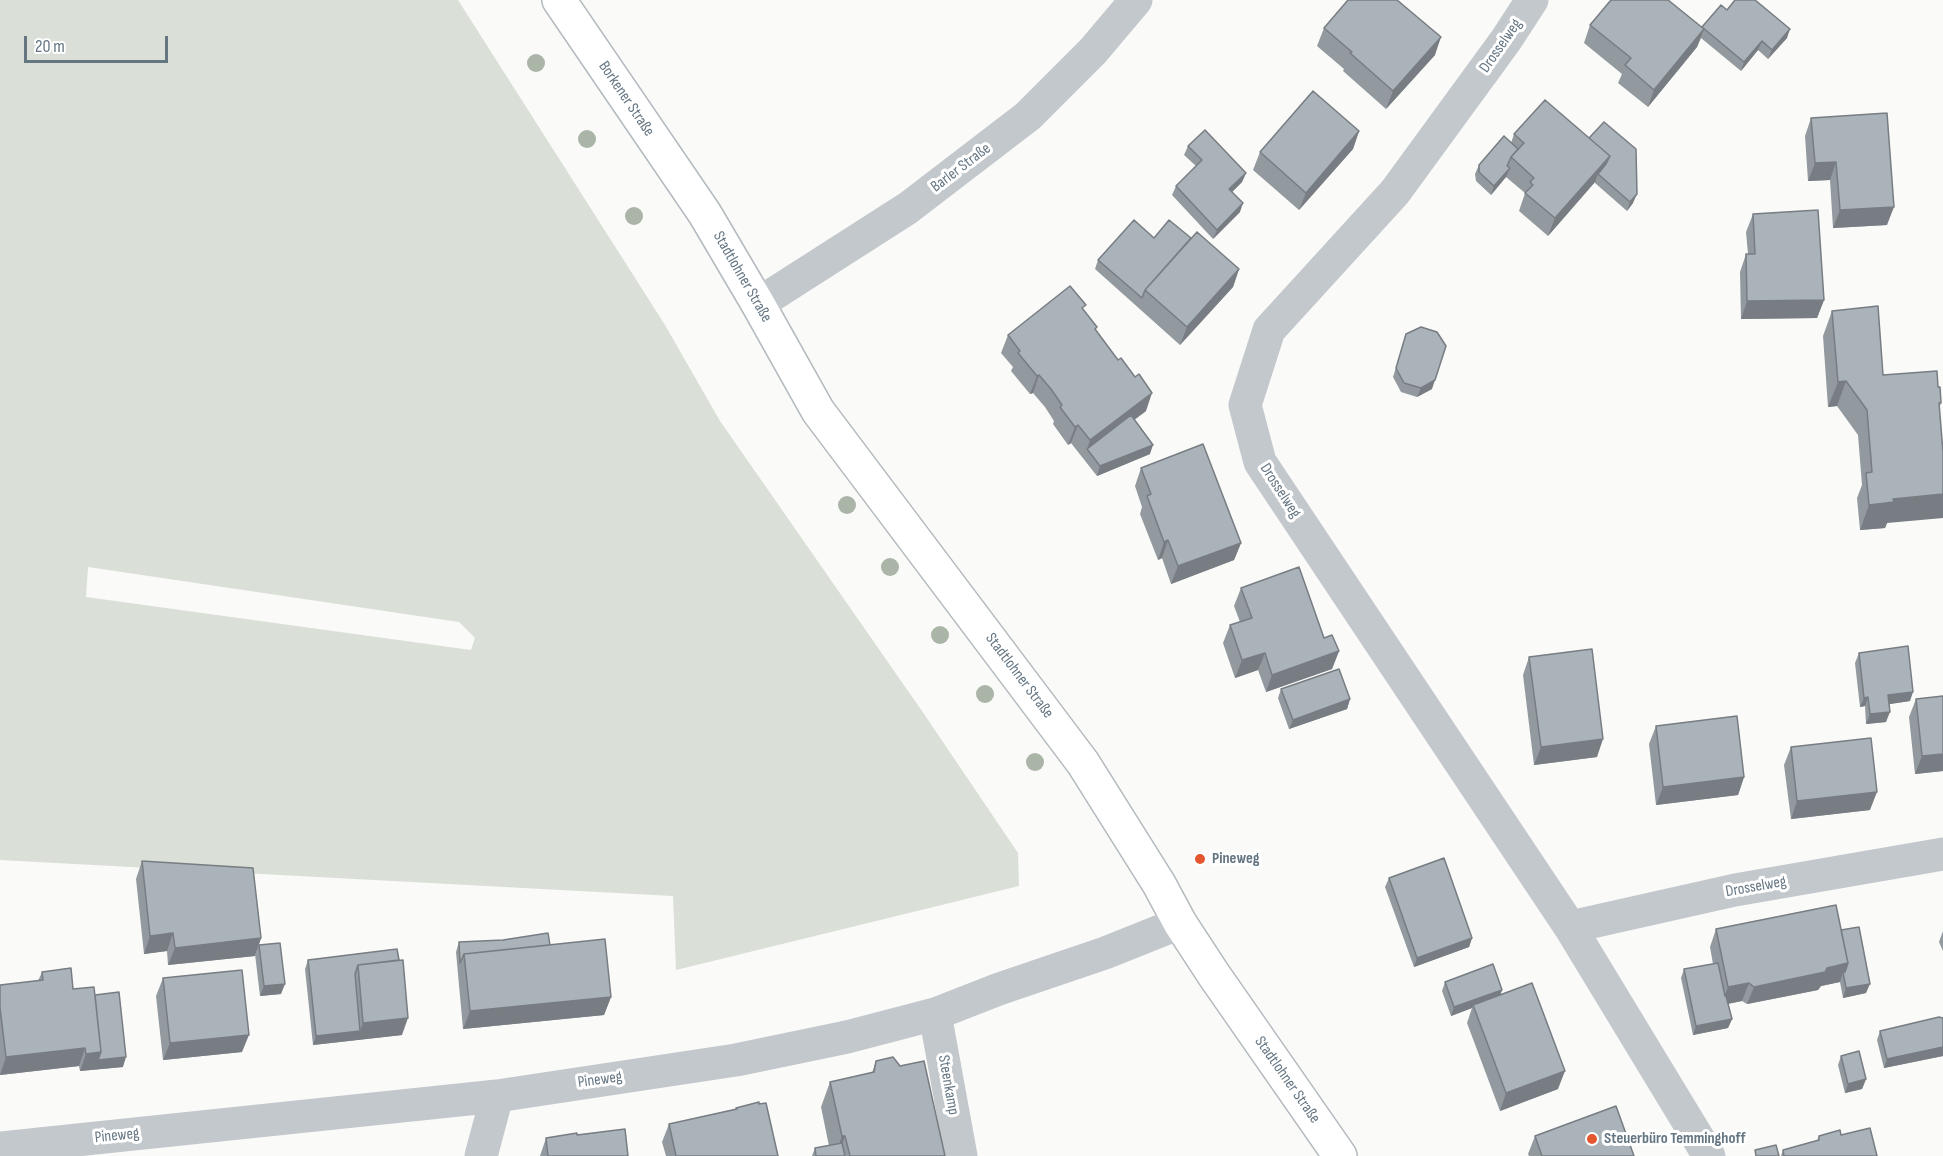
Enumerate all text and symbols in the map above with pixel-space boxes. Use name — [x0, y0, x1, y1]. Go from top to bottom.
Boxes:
street label: Drosselweg — [1476, 15, 1526, 77]
scale bar — [27, 24, 171, 62]
text: 20 m — [35, 36, 65, 57]
street label: Borkener Straße — [594, 58, 658, 140]
street label: Barler Straße — [927, 139, 995, 197]
street label: Stadtlohner Straße — [708, 228, 776, 326]
street label: Drosselweg — [1255, 460, 1305, 522]
street label: Stadtlohner Straße — [981, 630, 1057, 722]
place label: Pineweg — [1212, 849, 1260, 869]
marker: Pineweg — [1193, 852, 1207, 866]
street label: Drosselweg — [1724, 872, 1788, 902]
street label: Stadtlohner Straße — [1250, 1033, 1324, 1127]
street label: Steenkamp — [933, 1054, 963, 1116]
street label: Pineweg — [577, 1067, 623, 1093]
street label: Pineweg — [94, 1124, 140, 1148]
place label: Steuerbüro Temminghoff — [1604, 1129, 1745, 1149]
marker: Steuerbüro Temminghoff — [1585, 1132, 1599, 1146]

